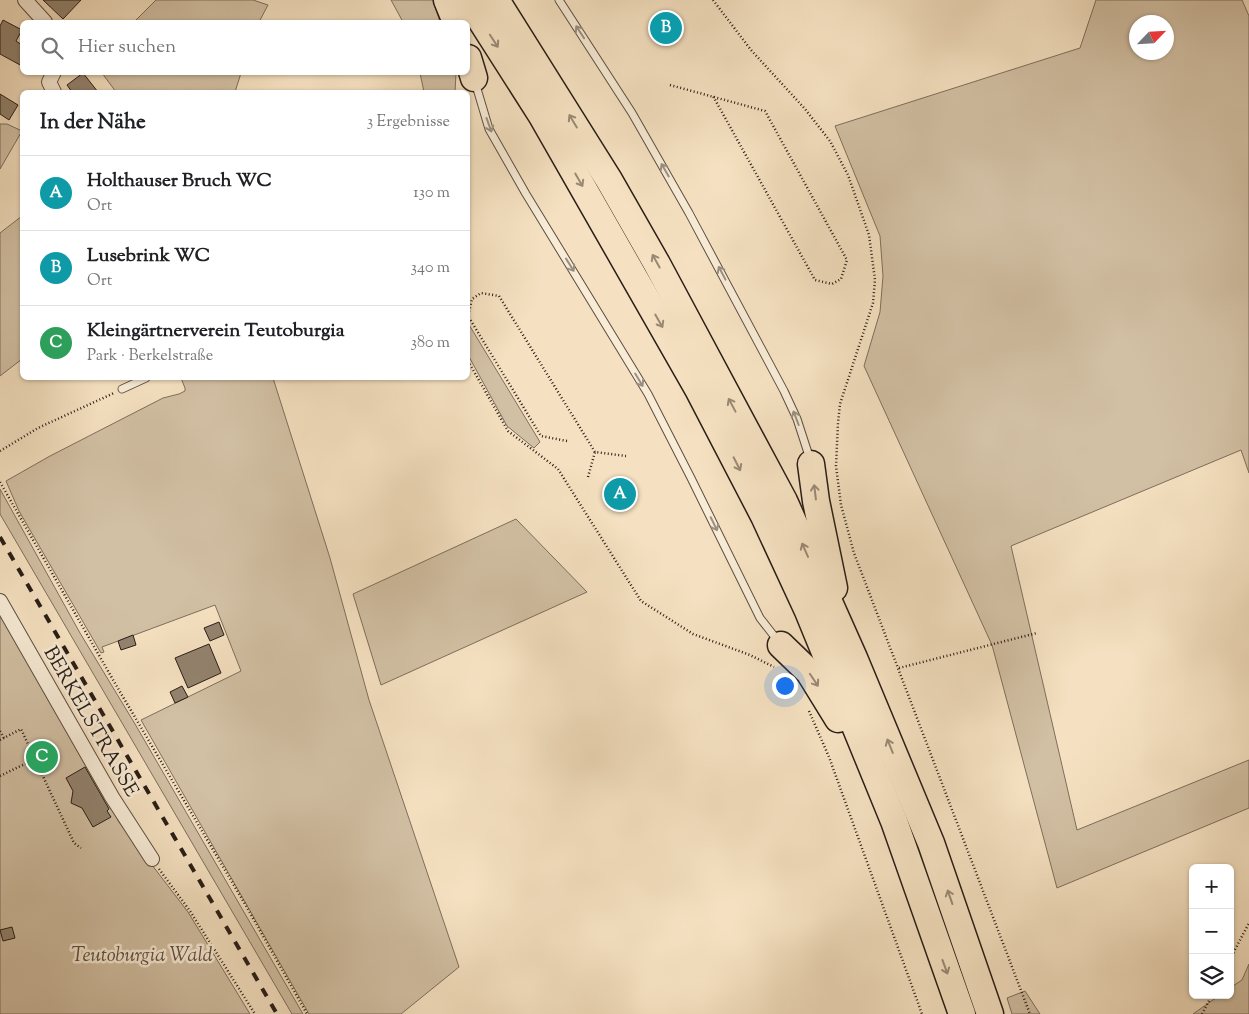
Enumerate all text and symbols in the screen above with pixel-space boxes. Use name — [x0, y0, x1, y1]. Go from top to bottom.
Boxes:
pin: B — [650, 9, 682, 47]
north arrow — [1129, 15, 1174, 60]
search box — [20, 20, 470, 75]
one-way arrow — [574, 25, 585, 39]
one-way arrow — [490, 33, 500, 47]
icon: search — [38, 34, 66, 62]
text: Hier suchen — [78, 34, 176, 61]
text: In der Nähe — [40, 108, 146, 138]
text: 3 Ergebnisse — [367, 111, 450, 134]
one-way arrow — [568, 115, 578, 129]
one-way arrow — [485, 116, 494, 132]
one-way arrow — [660, 163, 670, 178]
text: Holthauser Bruch WC — [87, 168, 272, 195]
one-way arrow — [574, 172, 584, 186]
text: A — [50, 182, 63, 205]
text: 130 m — [413, 182, 450, 205]
text: Ort — [87, 195, 112, 218]
text: Lusebrink WC — [87, 243, 210, 270]
one-way arrow — [650, 255, 660, 269]
text: B — [51, 257, 61, 280]
text: 340 m — [411, 257, 450, 280]
one-way arrow — [565, 258, 575, 272]
one-way arrow — [717, 266, 727, 281]
text: Ort — [87, 270, 112, 293]
one-way arrow — [655, 313, 665, 327]
text: Kleingärtnerverein Teutoburgia — [87, 318, 345, 345]
text: C — [50, 332, 62, 355]
text: 380 m — [410, 332, 450, 355]
text: Park · Berkelstraße — [87, 345, 213, 368]
one-way arrow — [635, 372, 645, 386]
one-way arrow — [727, 397, 737, 412]
one-way arrow — [791, 411, 800, 426]
one-way arrow — [732, 456, 742, 471]
pin: A — [604, 475, 636, 513]
one-way arrow — [810, 484, 820, 500]
one-way arrow — [710, 516, 719, 531]
one-way arrow — [800, 543, 810, 558]
street label: BERKELSTRASSE — [35, 641, 145, 803]
your location — [772, 673, 798, 699]
one-way arrow — [809, 673, 819, 687]
pin: C — [26, 738, 58, 776]
one-way arrow — [885, 739, 895, 754]
map controls — [1189, 864, 1234, 999]
button: + — [1189, 864, 1234, 909]
one-way arrow — [945, 890, 954, 905]
button: − — [1189, 909, 1234, 954]
park label: Teutoburgia Wald — [71, 942, 213, 971]
button: layers — [1189, 954, 1234, 999]
one-way arrow — [941, 958, 950, 974]

